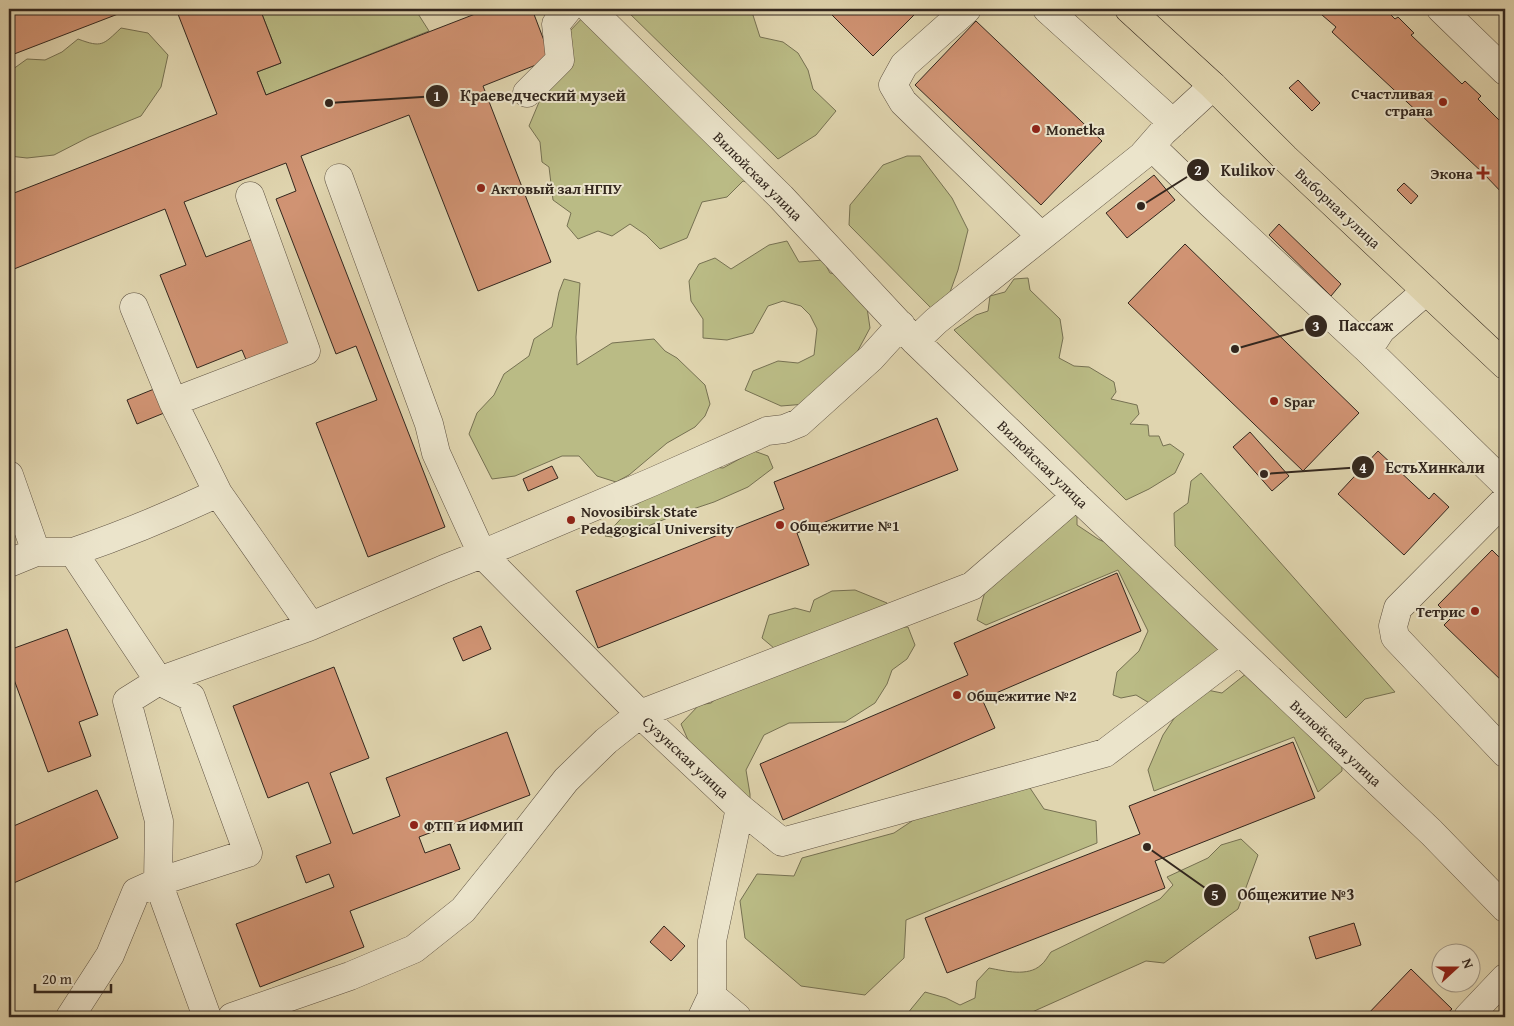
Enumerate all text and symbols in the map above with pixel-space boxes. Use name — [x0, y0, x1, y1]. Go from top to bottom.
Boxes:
callout: Краеведческий музей — [425, 80, 635, 111]
text: Краеведческий музей — [460, 83, 626, 107]
place label: Счастливая страна — [1351, 83, 1433, 121]
text: 1 — [433, 85, 441, 106]
marker: Счастливая страна — [1437, 96, 1449, 108]
place label: Monetka — [1046, 119, 1105, 140]
marker: Monetka — [1030, 123, 1042, 135]
street label: Вилюйская улица — [709, 127, 808, 226]
callout: Kulikov — [1186, 155, 1285, 186]
text: Kulikov — [1221, 158, 1276, 182]
text: 2 — [1194, 159, 1202, 180]
street label: Выборная улица — [1291, 163, 1386, 254]
place label: Экона — [1430, 163, 1473, 184]
marker: Экона — [1477, 167, 1489, 179]
place label: Актовый зал НГПУ — [491, 178, 623, 199]
marker: Актовый зал НГПУ — [475, 182, 487, 194]
callout: Пассаж — [1304, 310, 1403, 341]
text: Пассаж — [1339, 313, 1394, 337]
text: 3 — [1312, 315, 1320, 336]
place label: Spar — [1284, 391, 1315, 412]
marker: Spar — [1268, 395, 1280, 407]
street label: Вилюйская улица — [993, 415, 1094, 513]
callout: ЕстьХинкали — [1350, 452, 1495, 483]
text: ЕстьХинкали — [1385, 455, 1485, 479]
text: 4 — [1359, 457, 1367, 478]
place label: Novosibirsk State Pedagogical University — [581, 501, 734, 539]
marker: Novosibirsk State Pedagogical University — [565, 514, 577, 526]
place label: Общежитие №1 — [790, 515, 900, 536]
marker: Общежитие №1 — [774, 519, 786, 531]
place label: Тетрис — [1416, 601, 1465, 622]
marker: Тетрис — [1469, 605, 1481, 617]
place label: Общежитие №2 — [967, 685, 1077, 706]
marker: Общежитие №2 — [951, 689, 963, 701]
street label: Вилюйская улица — [1286, 695, 1387, 792]
street label: Сузунская улица — [638, 711, 735, 803]
place label: ФТП и ИФМИП — [424, 815, 523, 836]
marker: ФТП и ИФМИП — [408, 819, 420, 831]
callout: Общежитие №3 — [1203, 879, 1365, 910]
text: Общежитие №3 — [1238, 882, 1354, 906]
text: 5 — [1211, 884, 1219, 905]
north arrow — [1432, 944, 1482, 994]
text: N — [1457, 955, 1479, 972]
scale bar — [35, 961, 111, 993]
text: 20 m — [42, 968, 73, 989]

